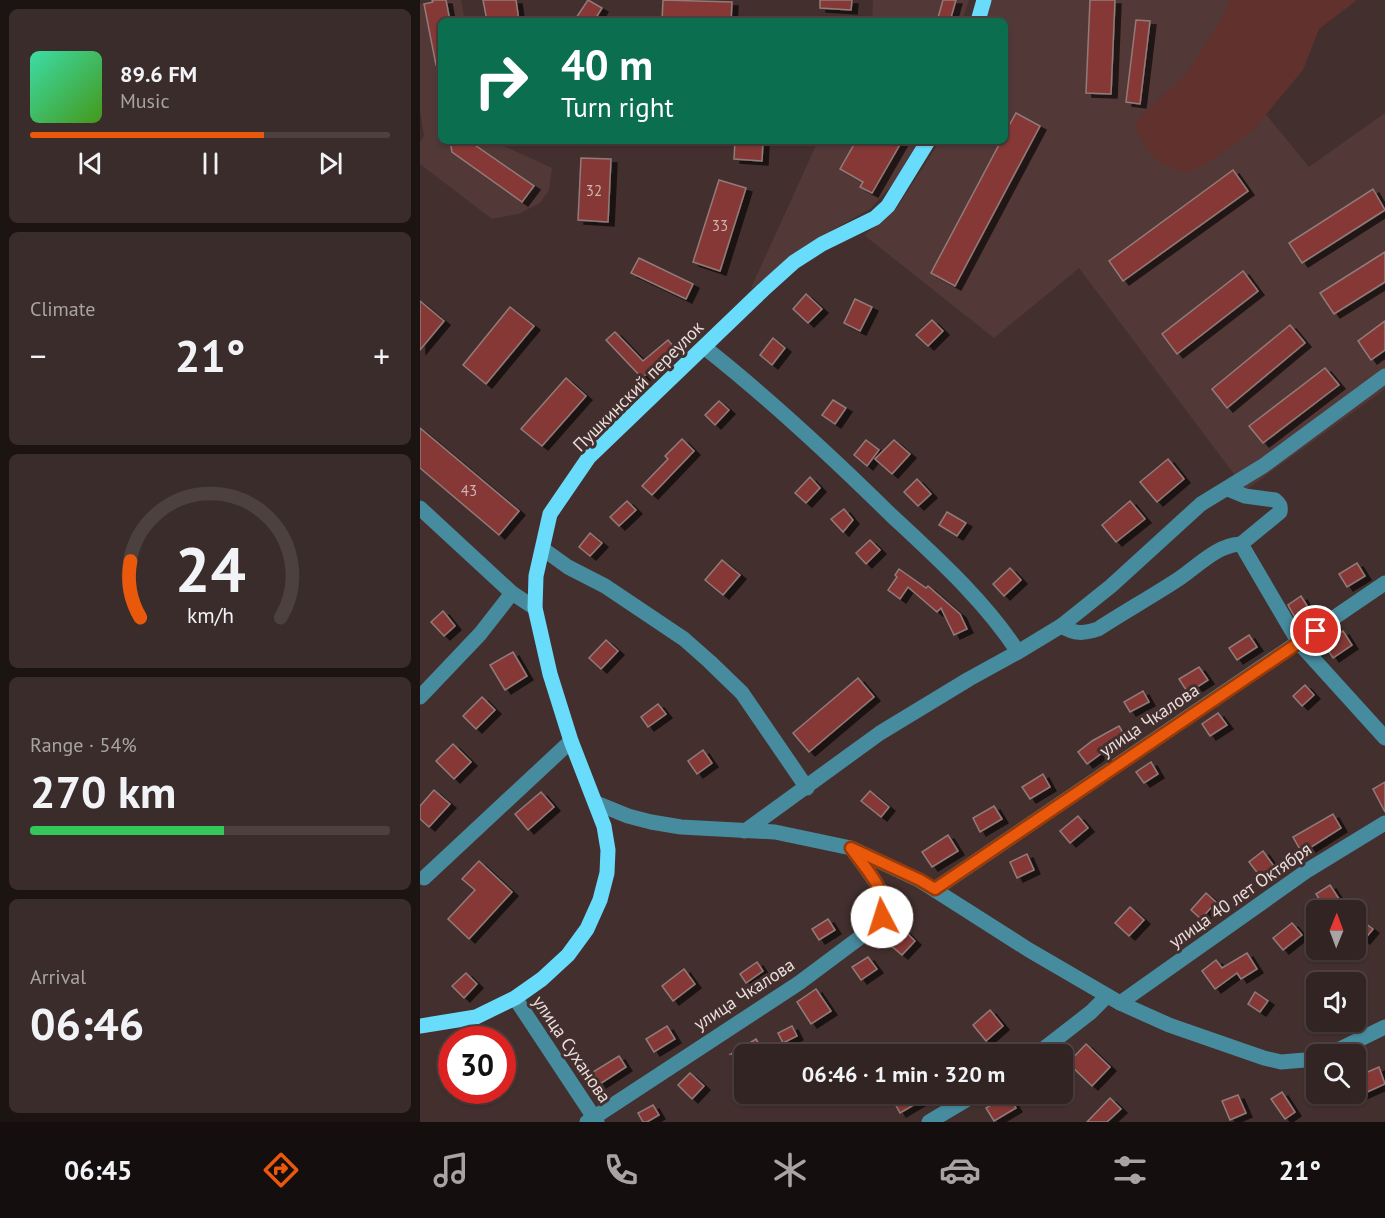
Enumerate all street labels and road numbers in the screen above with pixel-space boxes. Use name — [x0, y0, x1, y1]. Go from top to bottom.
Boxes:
street label: Пушкинский переулок — [568, 315, 709, 456]
street label: улица Чкалова — [1095, 678, 1203, 762]
street label: улица 40 лет Октября — [1164, 837, 1316, 953]
street label: улица Чкалова — [689, 953, 799, 1035]
street label: улица Суханова — [528, 991, 616, 1107]

